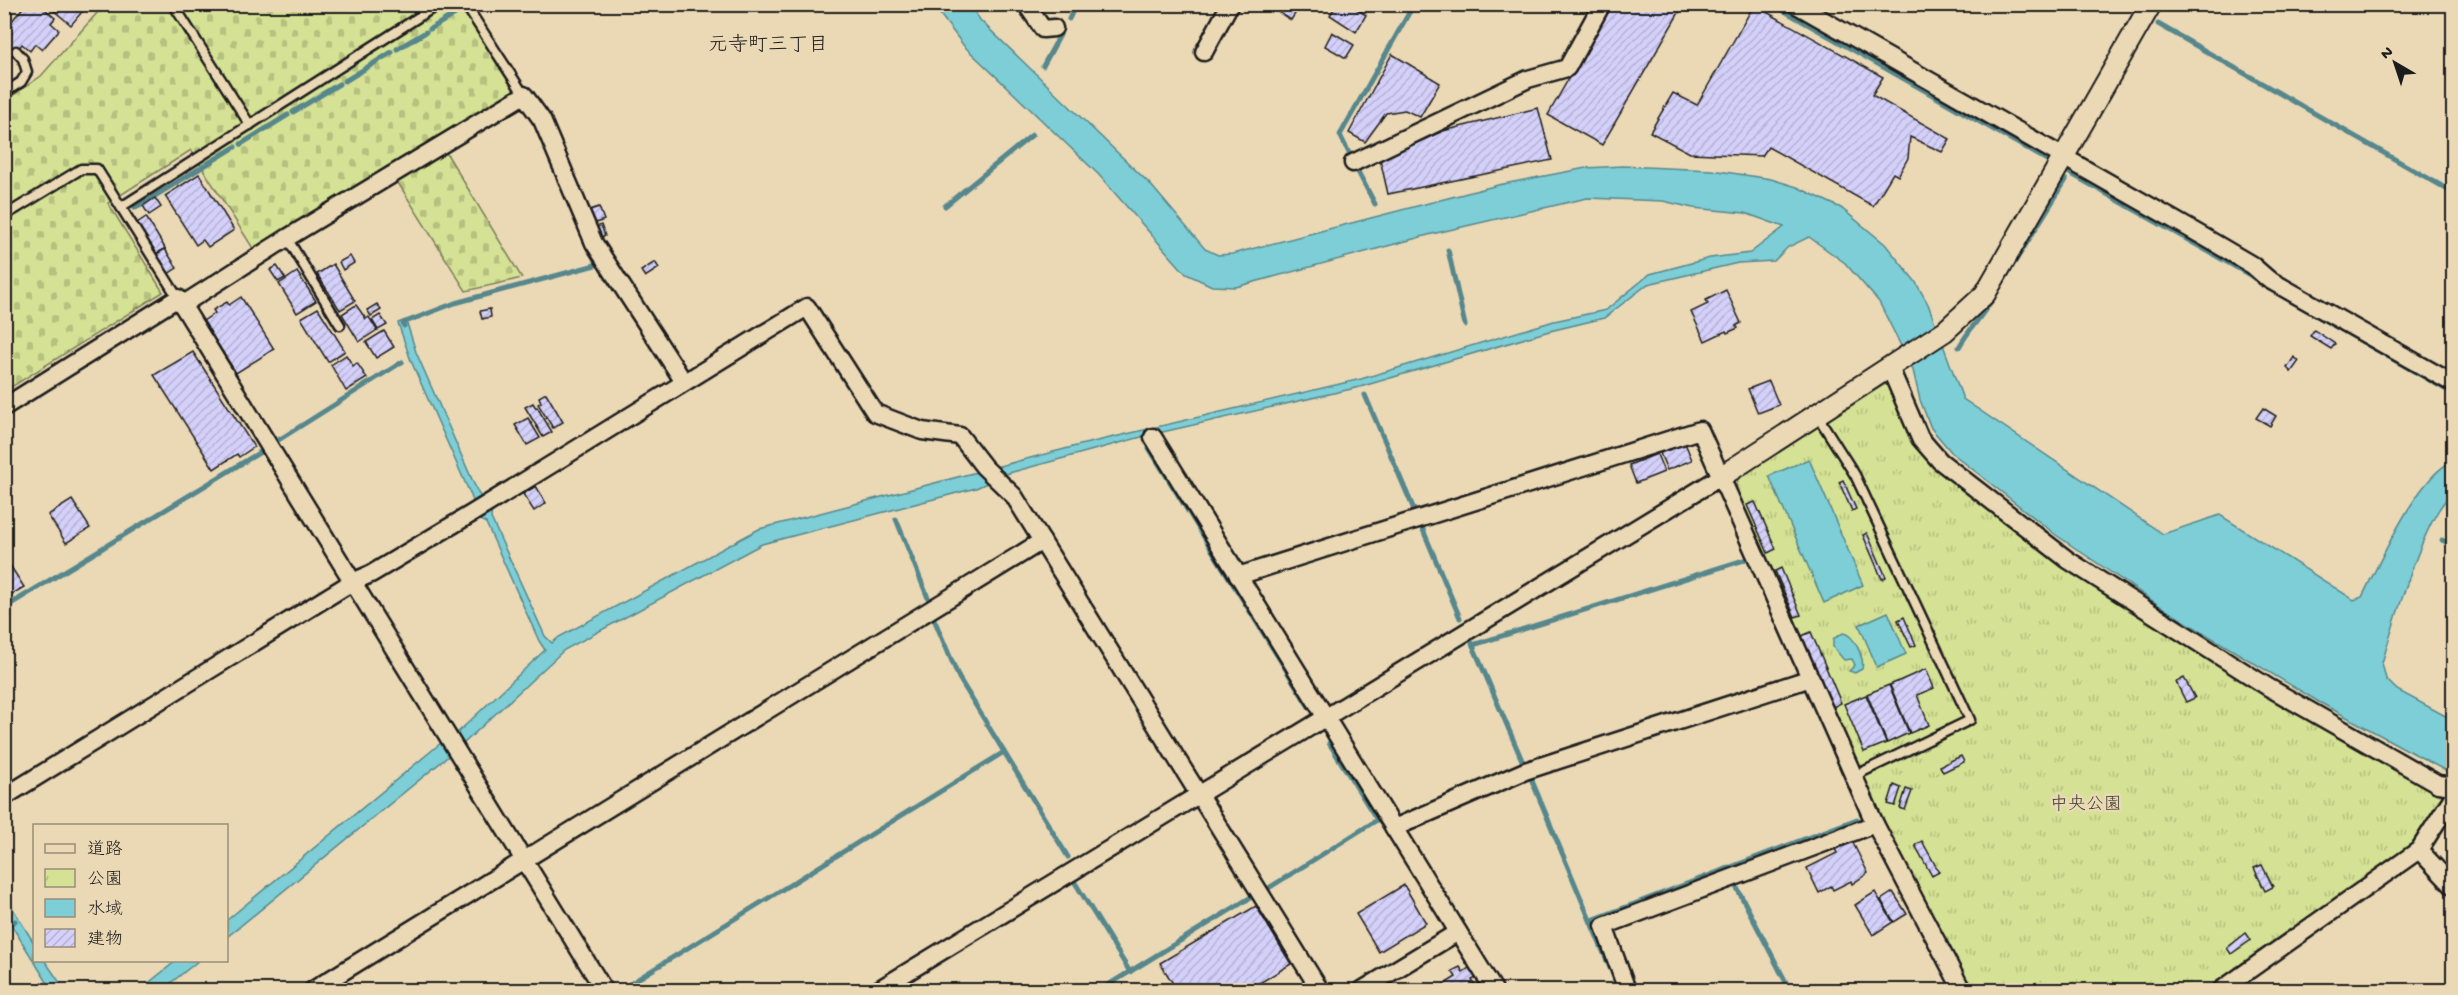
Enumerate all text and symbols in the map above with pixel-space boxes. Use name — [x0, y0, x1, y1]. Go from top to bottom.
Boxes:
district label: 元寺町三丁目 — [708, 33, 828, 58]
north arrow — [2365, 33, 2425, 93]
text: N — [2378, 43, 2398, 65]
park label: 中央公園 — [2050, 794, 2122, 816]
legend — [33, 824, 228, 962]
text: 道路 — [87, 839, 123, 861]
text: 公園 — [87, 870, 123, 891]
text: 水域 — [87, 899, 123, 921]
text: 建物 — [87, 929, 123, 951]

